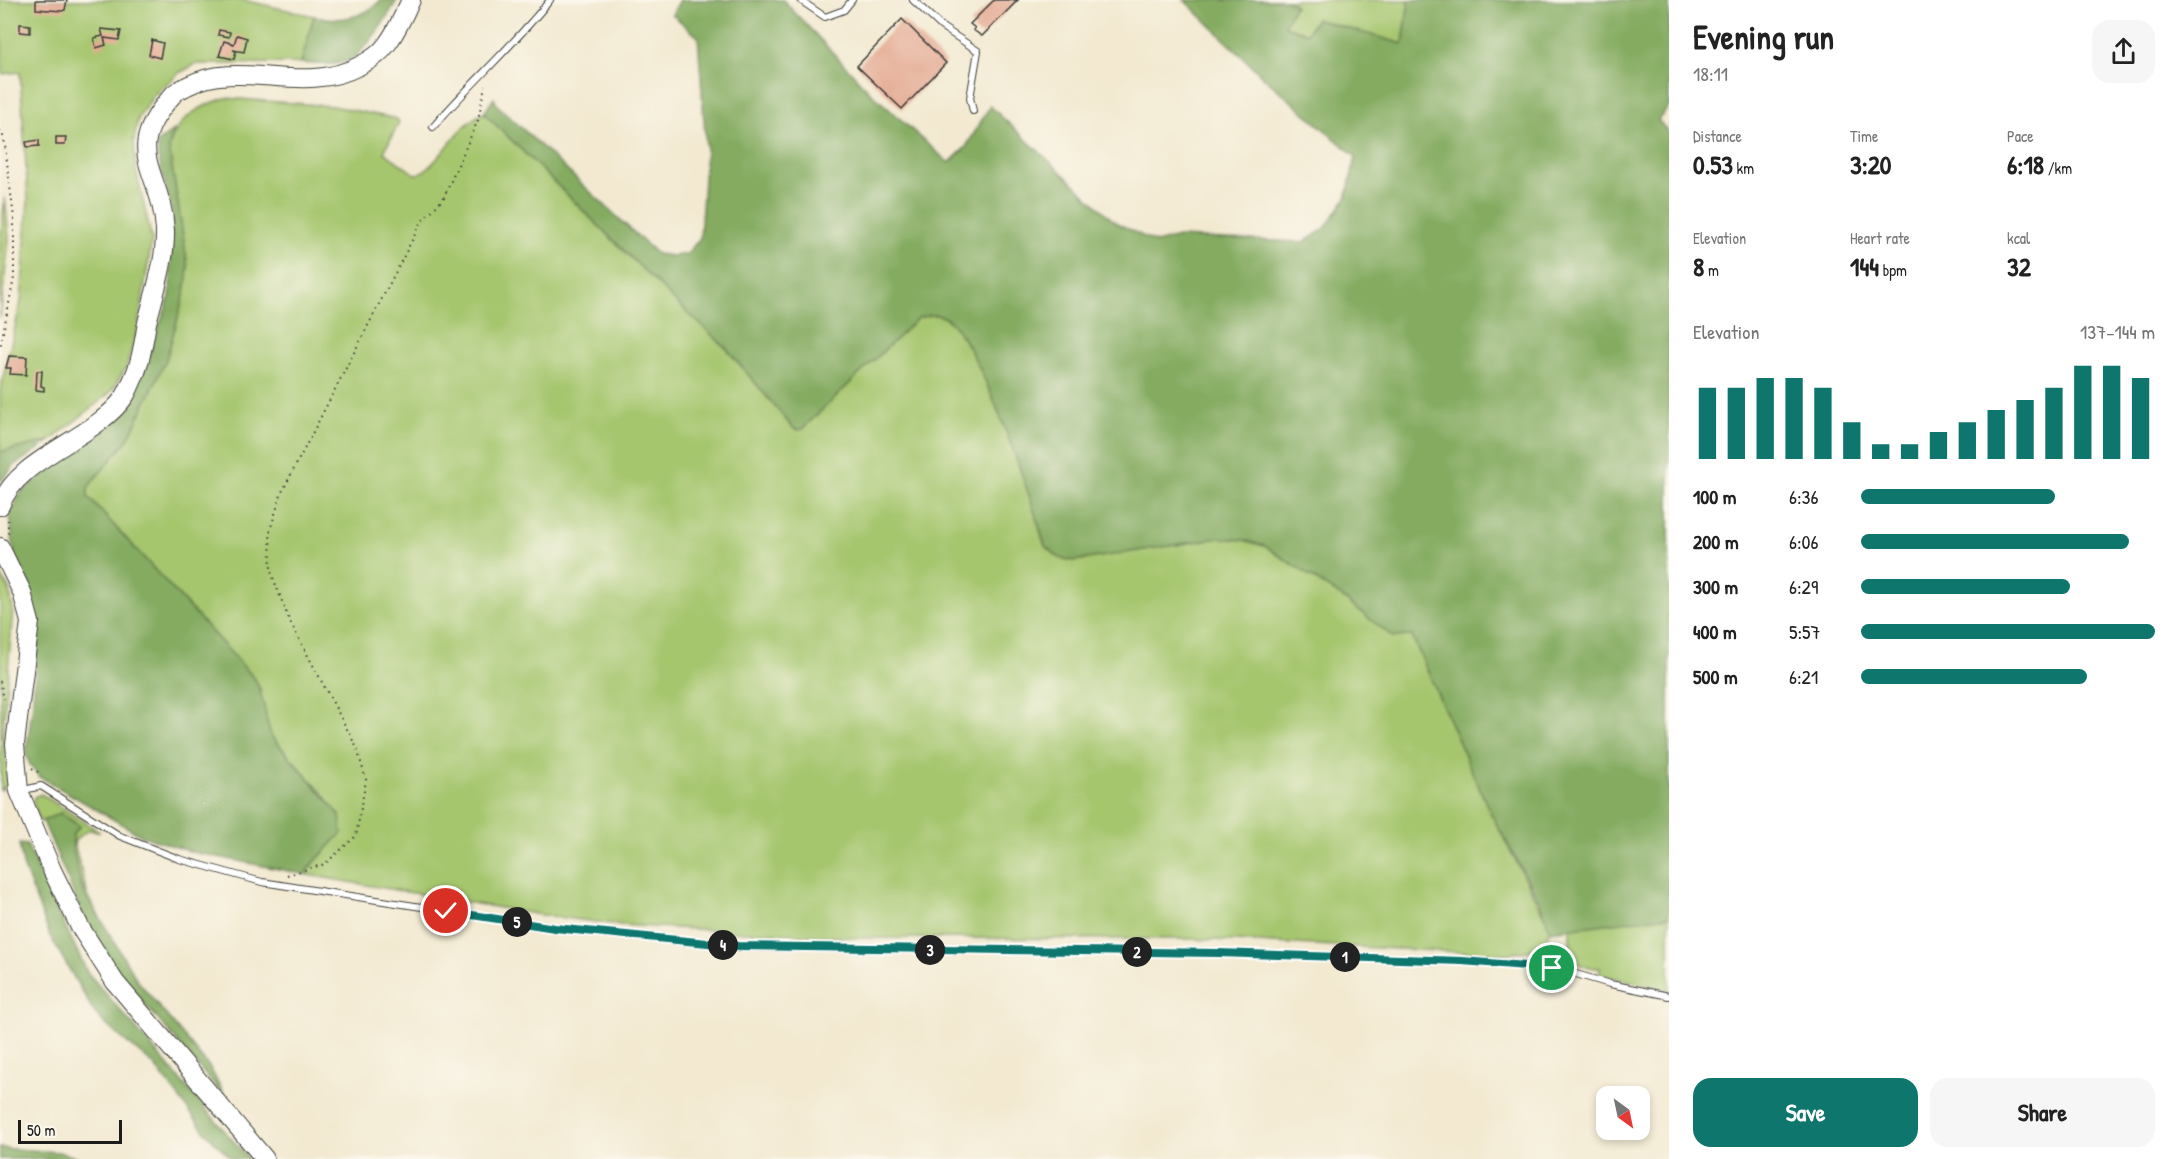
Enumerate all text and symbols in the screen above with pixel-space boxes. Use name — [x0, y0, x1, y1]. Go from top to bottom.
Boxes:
text: Evening run — [1693, 15, 1834, 59]
button: share — [2092, 20, 2155, 83]
text: 18:11 — [1693, 60, 1728, 87]
text: Distance — [1693, 125, 1742, 147]
text: Time — [1850, 125, 1878, 147]
text: Pace — [2007, 125, 2034, 147]
text: 0.53 — [1693, 147, 1733, 182]
text: 3:20 — [1850, 147, 1892, 182]
text: 6:18 — [2007, 147, 2044, 182]
text: km — [1733, 157, 1754, 179]
text: /km — [2044, 157, 2072, 179]
text: Elevation — [1693, 227, 1746, 249]
text: Heart rate — [1850, 227, 1910, 249]
text: kcal — [2007, 227, 2030, 249]
text: 8 — [1693, 249, 1704, 284]
text: 144 — [1850, 249, 1879, 284]
text: 32 — [2007, 249, 2031, 284]
text: m — [1704, 259, 1719, 281]
text: bpm — [1879, 259, 1907, 281]
text: Elevation — [1693, 318, 1759, 345]
text: 137–144 m — [2080, 318, 2155, 345]
text: 100 m — [1693, 483, 1736, 510]
text: 6:36 — [1789, 483, 1819, 510]
text: 200 m — [1693, 528, 1738, 555]
text: 6:06 — [1789, 528, 1819, 555]
text: 300 m — [1693, 573, 1738, 600]
text: 6:29 — [1789, 573, 1818, 600]
text: 400 m — [1693, 618, 1737, 645]
text: 5:57 — [1789, 618, 1820, 645]
text: 500 m — [1693, 663, 1738, 690]
text: 6:21 — [1789, 663, 1818, 690]
pin — [420, 885, 471, 936]
icon: check — [429, 894, 462, 927]
pin: 5 — [502, 907, 532, 937]
text: 5 — [514, 911, 520, 933]
pin: 4 — [708, 930, 738, 960]
text: 4 — [720, 934, 726, 956]
pin: 3 — [915, 935, 945, 965]
pin: 2 — [1122, 937, 1152, 967]
text: 3 — [926, 939, 934, 961]
text: 2 — [1133, 941, 1141, 963]
pin: 1 — [1330, 942, 1360, 972]
pin — [1526, 942, 1577, 993]
text: 1 — [1342, 946, 1348, 968]
icon: arrive — [1535, 951, 1568, 984]
button: Save — [1693, 1078, 1918, 1147]
button: Share — [1930, 1078, 2155, 1147]
north arrow — [1596, 1086, 1650, 1140]
map controls — [1596, 1086, 1650, 1140]
scale bar — [18, 1117, 122, 1144]
text: 50 m — [27, 1119, 56, 1141]

